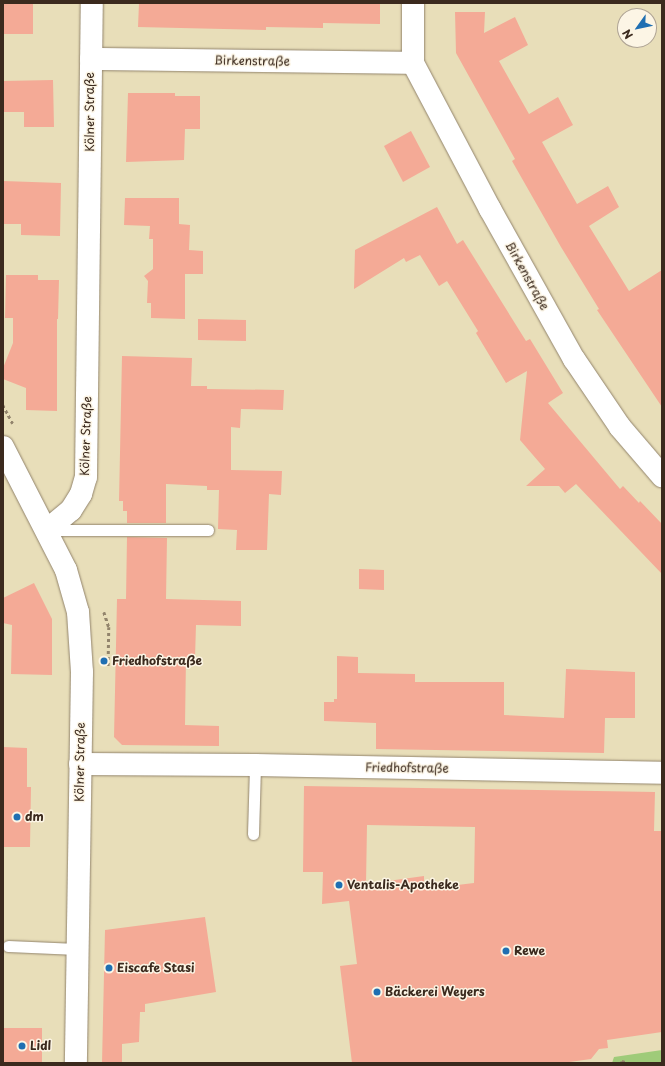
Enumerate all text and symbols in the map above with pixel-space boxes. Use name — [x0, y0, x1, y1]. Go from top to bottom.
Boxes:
north arrow — [617, 8, 657, 48]
text: N — [618, 26, 637, 43]
street label: Birkenstraße — [214, 53, 290, 69]
street label: Kölner Straße — [83, 72, 97, 152]
street label: Birkenstraße — [502, 239, 552, 313]
street label: Kölner Straße — [77, 396, 95, 476]
place label: Friedhofstraße — [112, 654, 202, 668]
marker: Friedhofstraße — [99, 656, 109, 666]
street label: Kölner Straße — [72, 722, 88, 802]
street label: Friedhofstraße — [365, 760, 449, 776]
place label: dm — [25, 810, 44, 824]
marker: dm — [12, 812, 22, 822]
place label: Ventalis-Apotheke — [347, 878, 459, 892]
marker: Ventalis-Apotheke — [334, 880, 344, 890]
place label: Rewe — [514, 944, 545, 958]
marker: Rewe — [501, 946, 511, 956]
place label: Eiscafe Stasi — [117, 961, 194, 975]
marker: Eiscafe Stasi — [104, 963, 114, 973]
place label: Bäckerei Weyers — [385, 985, 486, 999]
marker: Bäckerei Weyers — [372, 987, 382, 997]
place label: Lidl — [30, 1039, 51, 1053]
marker: Lidl — [17, 1041, 27, 1051]

